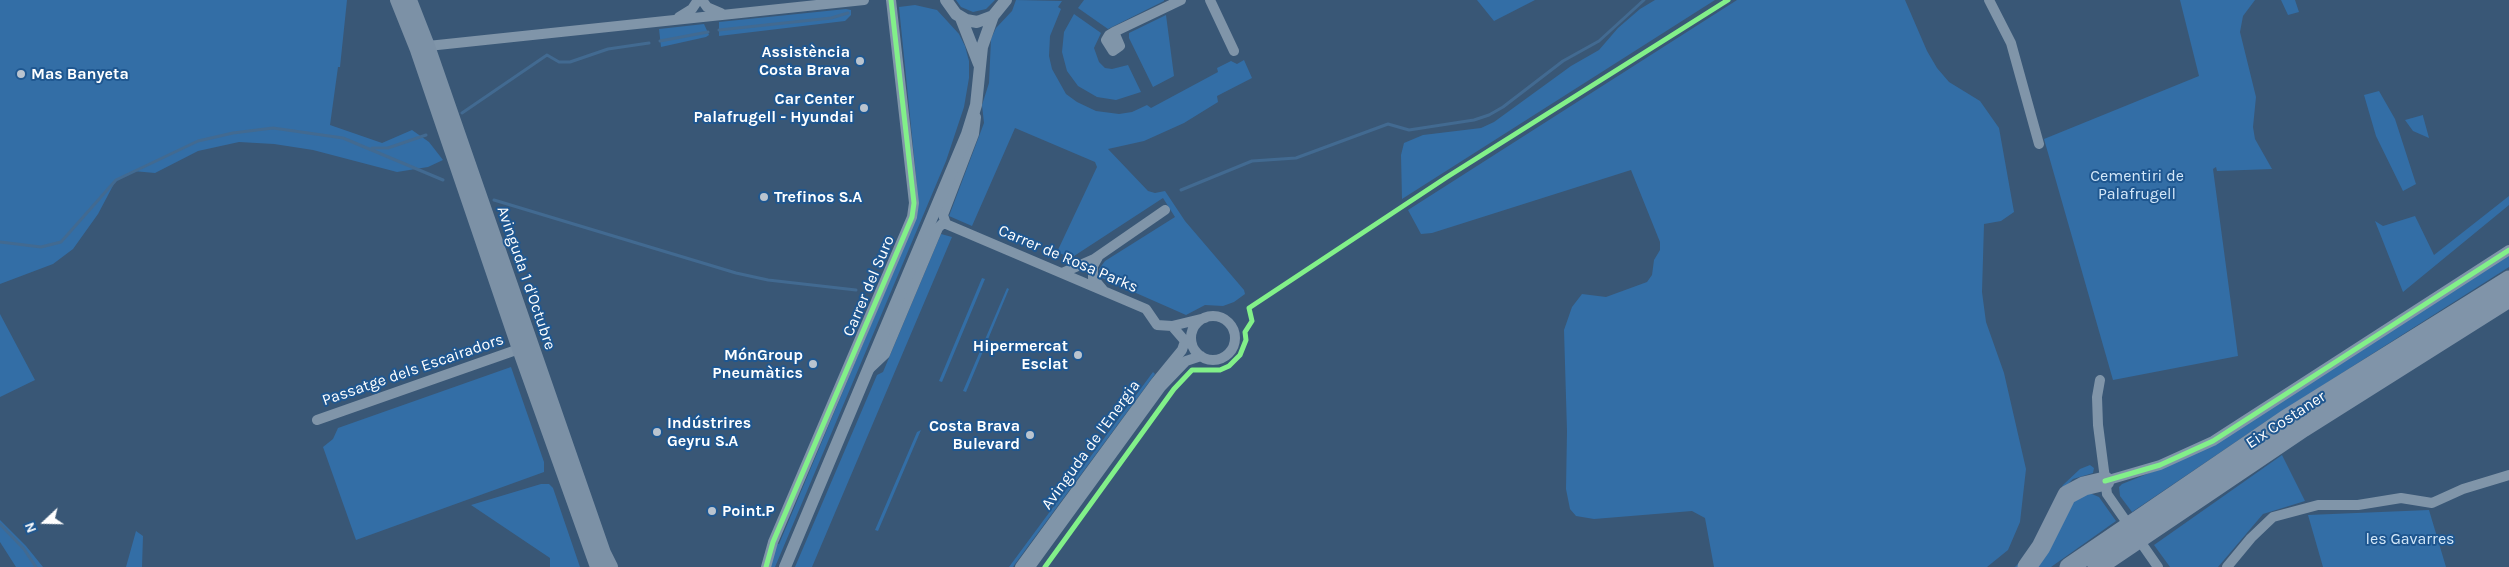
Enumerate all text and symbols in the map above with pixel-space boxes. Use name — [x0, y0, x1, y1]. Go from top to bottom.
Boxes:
place label: Assistència Costa Brava — [759, 42, 850, 80]
marker: Assistència Costa Brava — [854, 55, 866, 67]
place label: Mas Banyeta — [31, 64, 129, 84]
marker: Mas Banyeta — [15, 68, 27, 80]
place label: Car Center Palafrugell - Hyundai — [694, 89, 854, 127]
marker: Car Center Palafrugell - Hyundai — [858, 102, 870, 114]
park label: Cementiri de Palafrugell — [2090, 166, 2184, 204]
place label: Trefinos S.A — [774, 187, 862, 207]
marker: Trefinos S.A — [758, 191, 770, 203]
street label: Avinguda 1 d'Octubre — [492, 204, 560, 352]
street label: Carrer de Rosa Parks — [995, 221, 1141, 297]
street label: Carrer del Suro — [839, 233, 899, 339]
street label: Passatge dels Escairadors — [320, 330, 506, 410]
place label: Hipermercat Esclat — [973, 336, 1068, 374]
place label: MónGroup Pneumàtics — [712, 345, 803, 383]
marker: Hipermercat Esclat — [1072, 349, 1084, 361]
marker: MónGroup Pneumàtics — [807, 358, 819, 370]
street label: Avinguda de l'Energia — [1038, 377, 1144, 513]
street label: Eix Costaner — [2243, 387, 2329, 453]
place label: Indústrires Geyru S.A — [667, 413, 751, 451]
place label: Costa Brava Bulevard — [929, 416, 1020, 454]
marker: Indústrires Geyru S.A — [651, 426, 663, 438]
marker: Costa Brava Bulevard — [1024, 429, 1036, 441]
north arrow — [20, 497, 70, 547]
place label: Point.P — [722, 501, 775, 521]
marker: Point.P — [706, 505, 718, 517]
text: N — [21, 520, 40, 535]
park label: les Gavarres — [2365, 529, 2455, 549]

